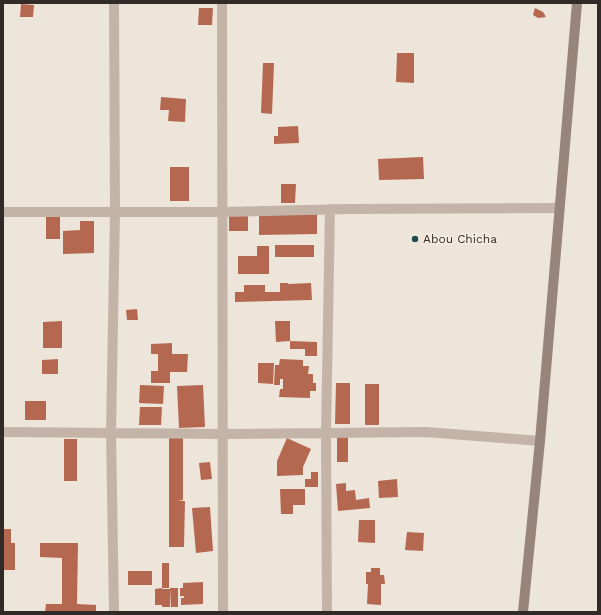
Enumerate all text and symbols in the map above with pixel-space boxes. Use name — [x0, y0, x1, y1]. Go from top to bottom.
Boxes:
place label: Abou Chicha — [423, 232, 497, 246]
marker: Abou Chicha — [410, 234, 420, 244]

